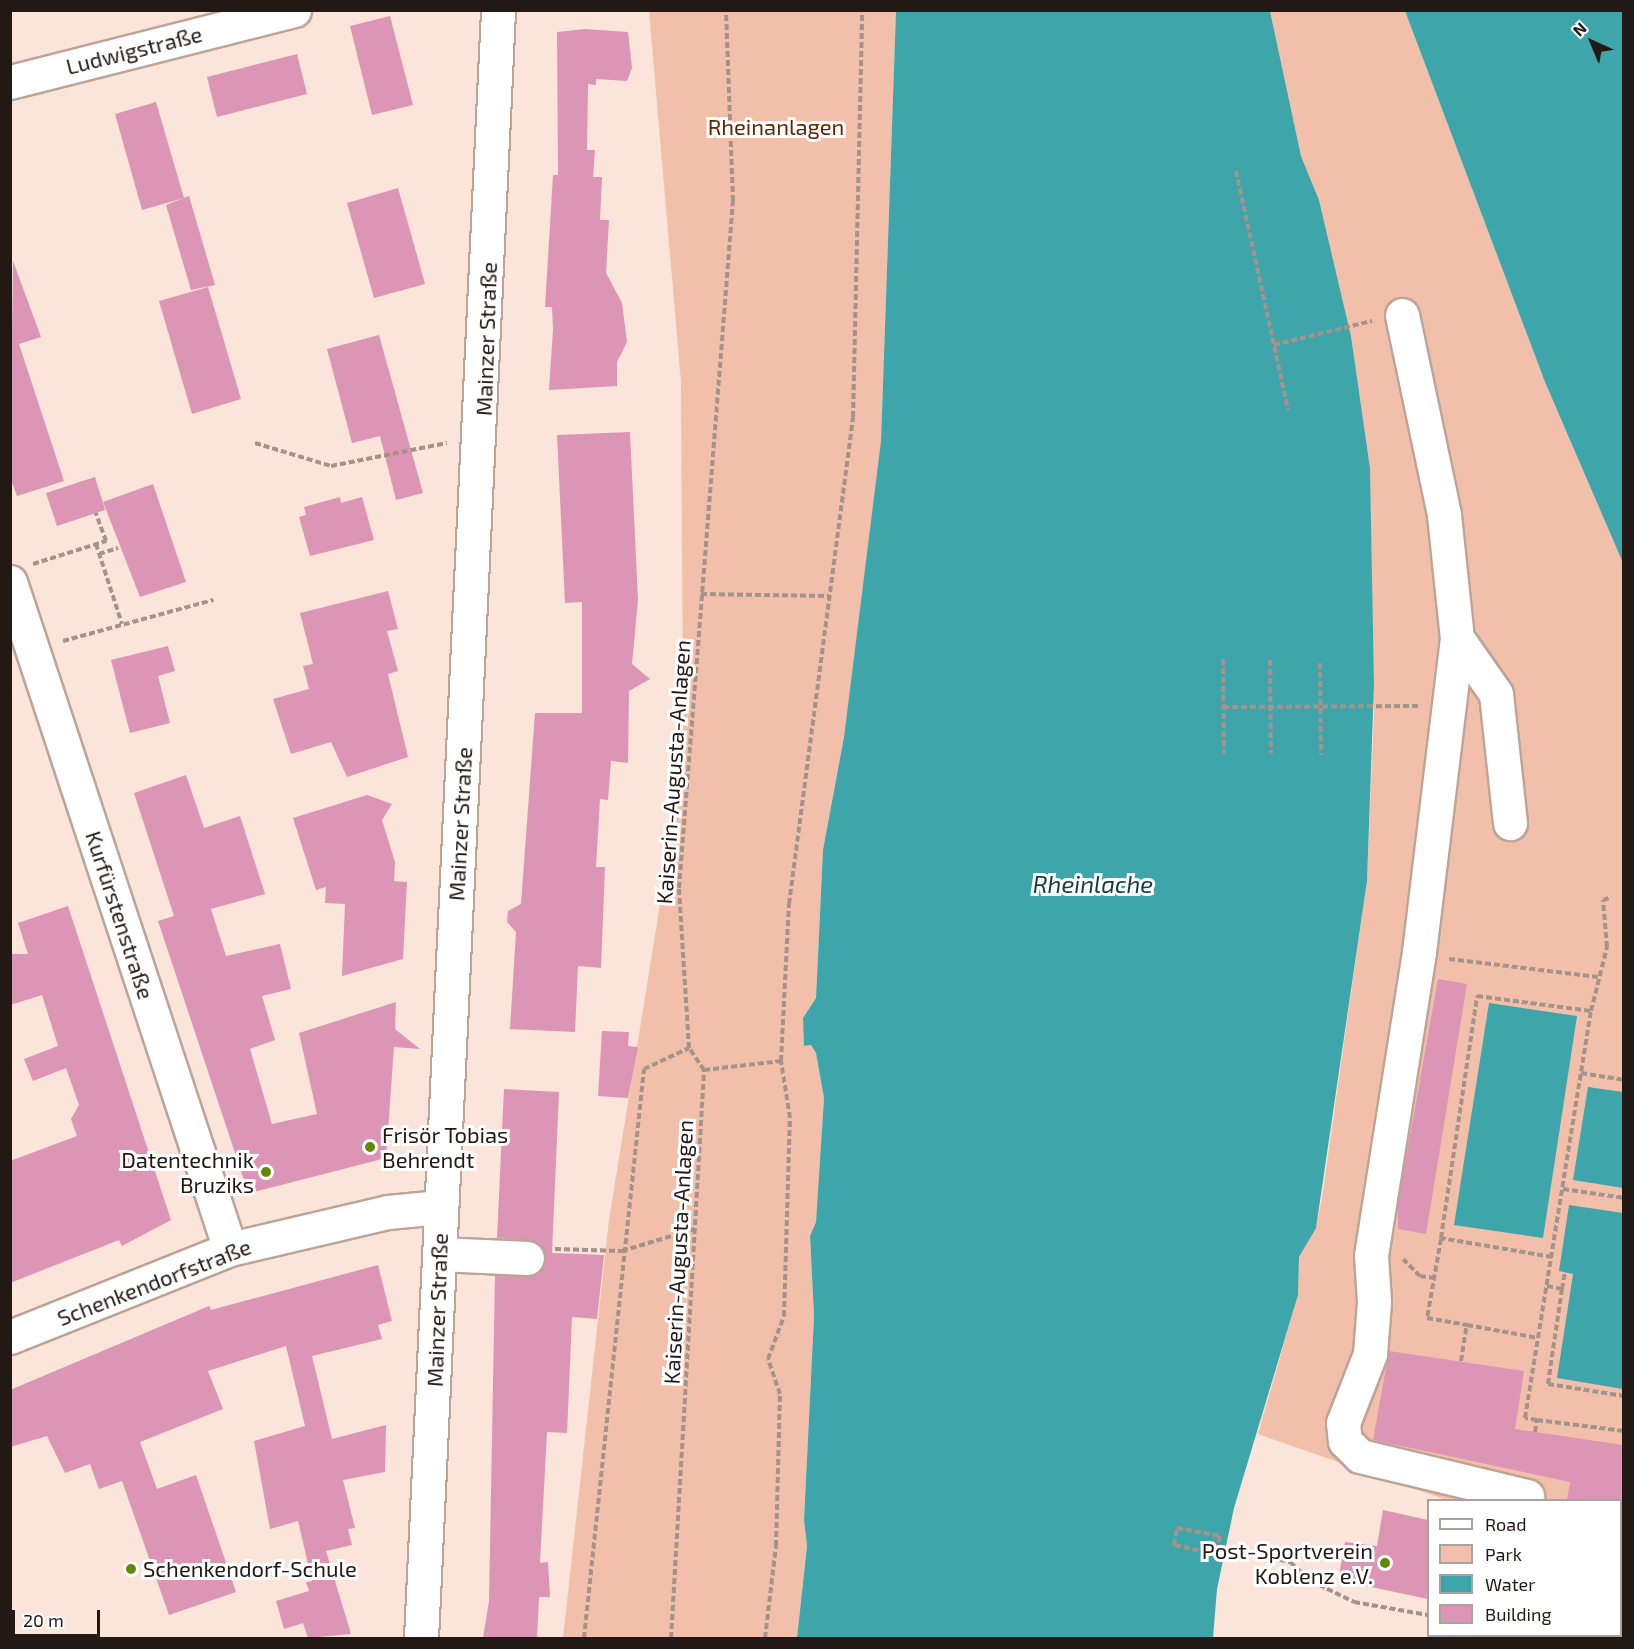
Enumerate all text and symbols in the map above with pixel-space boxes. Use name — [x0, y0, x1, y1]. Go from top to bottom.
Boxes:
north arrow — [1562, 12, 1622, 72]
text: N — [1568, 18, 1590, 40]
street label: Ludwigstraße — [63, 20, 205, 80]
park label: Rheinanlagen — [708, 114, 844, 140]
street label: Mainzer Straße — [470, 261, 502, 417]
street label: Kaiserin-Augusta-Anlagen — [651, 639, 695, 905]
street label: Mainzer Straße — [443, 746, 477, 902]
street label: Kurfürstenstraße — [80, 828, 160, 1002]
water label: Rheinlache — [1033, 870, 1153, 898]
street label: Kaiserin-Augusta-Anlagen — [658, 1119, 698, 1385]
place label: Frisör Tobias Behrendt — [382, 1121, 509, 1172]
marker: Frisör Tobias Behrendt — [363, 1140, 377, 1154]
place label: Datentechnik Bruziks — [121, 1146, 254, 1198]
marker: Datentechnik Bruziks — [259, 1165, 273, 1179]
street label: Mainzer Straße — [421, 1232, 453, 1388]
street label: Schenkendorfstraße — [53, 1233, 255, 1331]
legend — [1427, 1499, 1622, 1637]
text: Road — [1485, 1513, 1526, 1535]
place label: Post-Sportverein Koblenz e.V. — [1202, 1537, 1373, 1588]
text: Park — [1485, 1543, 1522, 1565]
place label: Schenkendorf-Schule — [143, 1556, 357, 1582]
marker: Post-Sportverein Koblenz e.V. — [1378, 1556, 1392, 1570]
marker: Schenkendorf-Schule — [124, 1562, 138, 1576]
text: Water — [1485, 1573, 1535, 1595]
scale bar — [15, 1598, 104, 1636]
text: Building — [1485, 1603, 1552, 1625]
text: 20 m — [23, 1609, 64, 1631]

